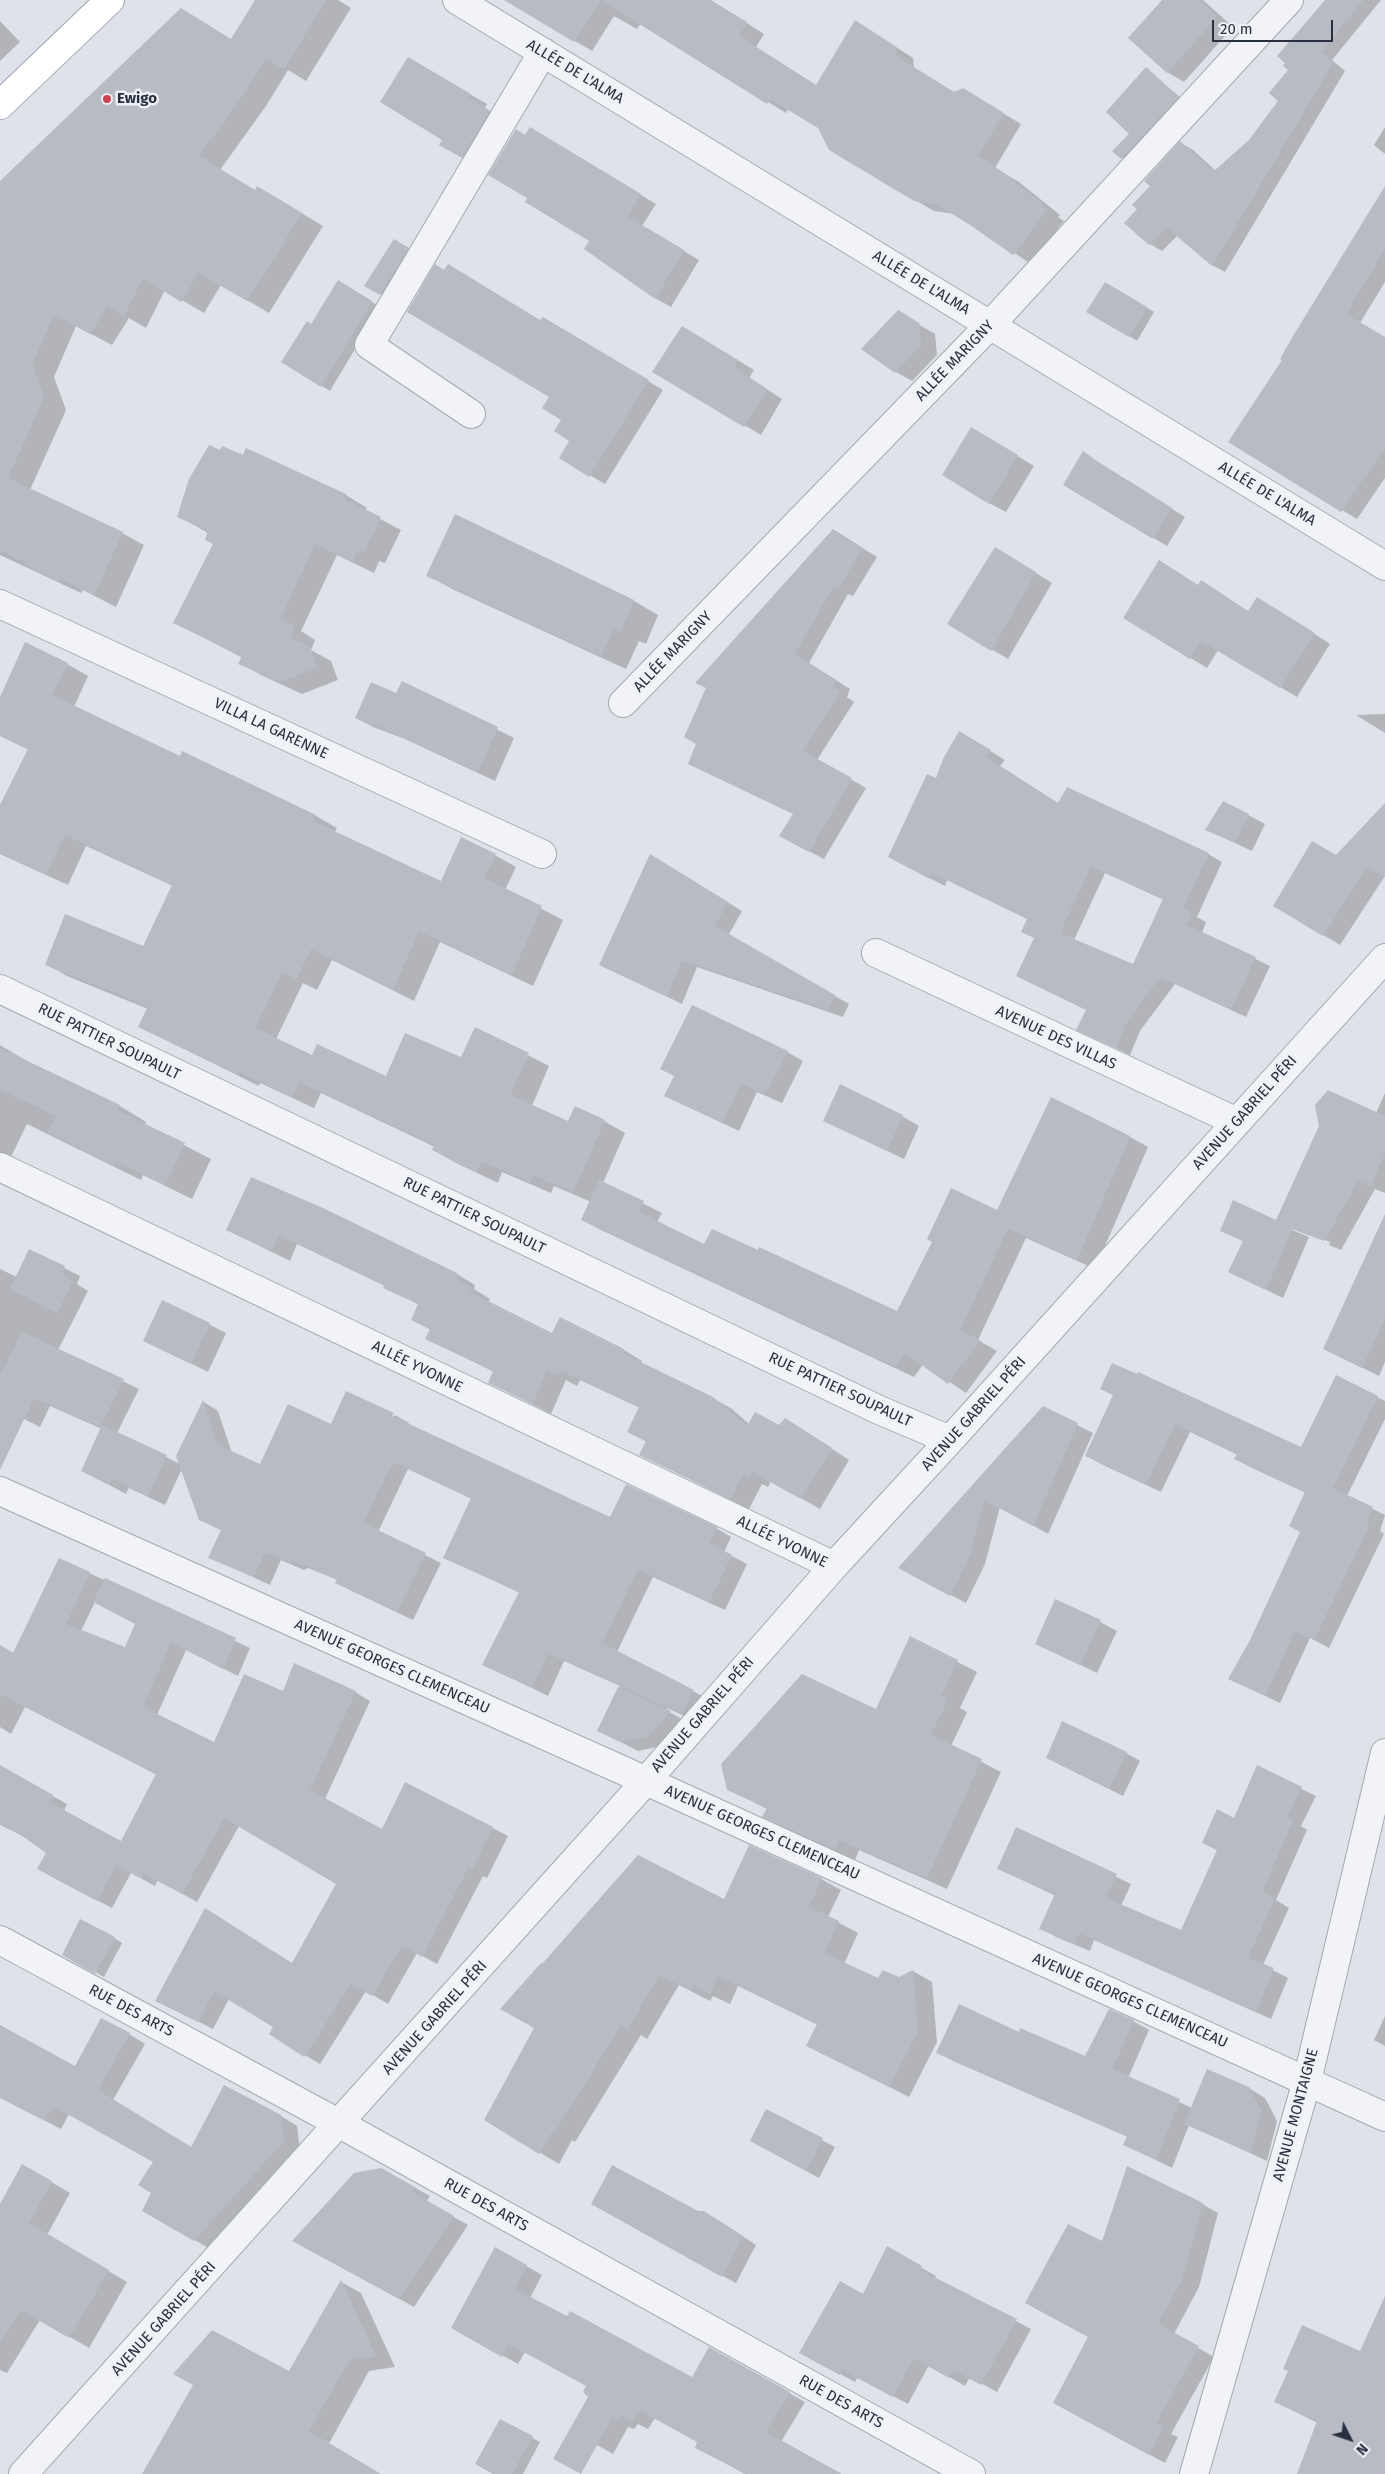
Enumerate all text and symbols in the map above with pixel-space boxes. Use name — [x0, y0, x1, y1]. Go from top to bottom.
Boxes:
scale bar — [1215, 10, 1336, 42]
text: 20 m — [1220, 20, 1253, 38]
street label: ALLÉE DE L'ALMA — [523, 36, 627, 108]
place label: Ewigo — [117, 90, 157, 108]
marker: Ewigo — [101, 93, 113, 105]
street label: ALLÉE DE L'ALMA — [869, 247, 973, 319]
street label: ALLÉE MARIGNY — [912, 317, 998, 405]
street label: ALLÉE DE L'ALMA — [1215, 458, 1319, 530]
street label: ALLÉE MARIGNY — [630, 608, 716, 696]
street label: VILLA LA GARENNE — [211, 695, 331, 763]
street label: RUE PATTIER SOUPAULT — [35, 1000, 183, 1084]
street label: AVENUE DES VILLAS — [993, 1002, 1119, 1074]
street label: AVENUE GABRIEL PÉRI — [1189, 1052, 1301, 1174]
street label: RUE PATTIER SOUPAULT — [400, 1174, 548, 1258]
street label: ALLÉE YVONNE — [369, 1337, 465, 1397]
street label: RUE PATTIER SOUPAULT — [765, 1349, 915, 1431]
street label: AVENUE GABRIEL PÉRI — [918, 1353, 1030, 1475]
street label: ALLÉE YVONNE — [734, 1512, 830, 1572]
street label: AVENUE GEORGES CLEMENCEAU — [292, 1616, 492, 1718]
street label: AVENUE GABRIEL PÉRI — [648, 1654, 758, 1776]
street label: AVENUE GEORGES CLEMENCEAU — [662, 1782, 862, 1884]
street label: AVENUE GEORGES CLEMENCEAU — [1030, 1950, 1230, 2052]
street label: AVENUE GABRIEL PÉRI — [379, 1957, 491, 2079]
street label: RUE DES ARTS — [85, 1981, 177, 2041]
street label: AVENUE MONTAIGNE — [1270, 2047, 1322, 2183]
street label: RUE DES ARTS — [441, 2174, 531, 2236]
street label: AVENUE GABRIEL PÉRI — [108, 2258, 220, 2380]
street label: RUE DES ARTS — [796, 2371, 886, 2433]
north arrow — [1325, 2414, 1375, 2464]
text: N — [1352, 2440, 1371, 2458]

